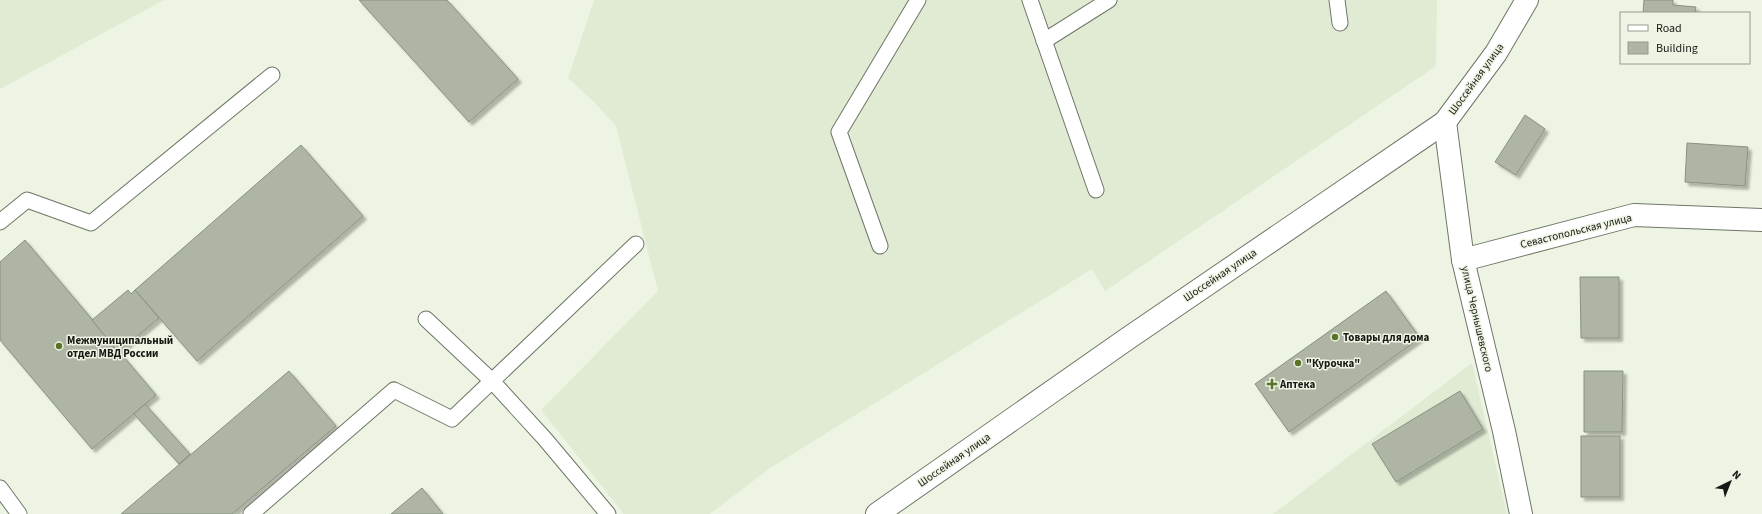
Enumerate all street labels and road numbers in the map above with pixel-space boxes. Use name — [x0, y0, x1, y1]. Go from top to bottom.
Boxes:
street label: Шоссейная улица — [1445, 40, 1507, 118]
street label: Севастопольская улица — [1519, 210, 1633, 252]
street label: Шоссейная улица — [1180, 245, 1260, 305]
street label: улица Чернышевского — [1458, 265, 1496, 373]
street label: Шоссейная улица — [915, 429, 993, 491]

